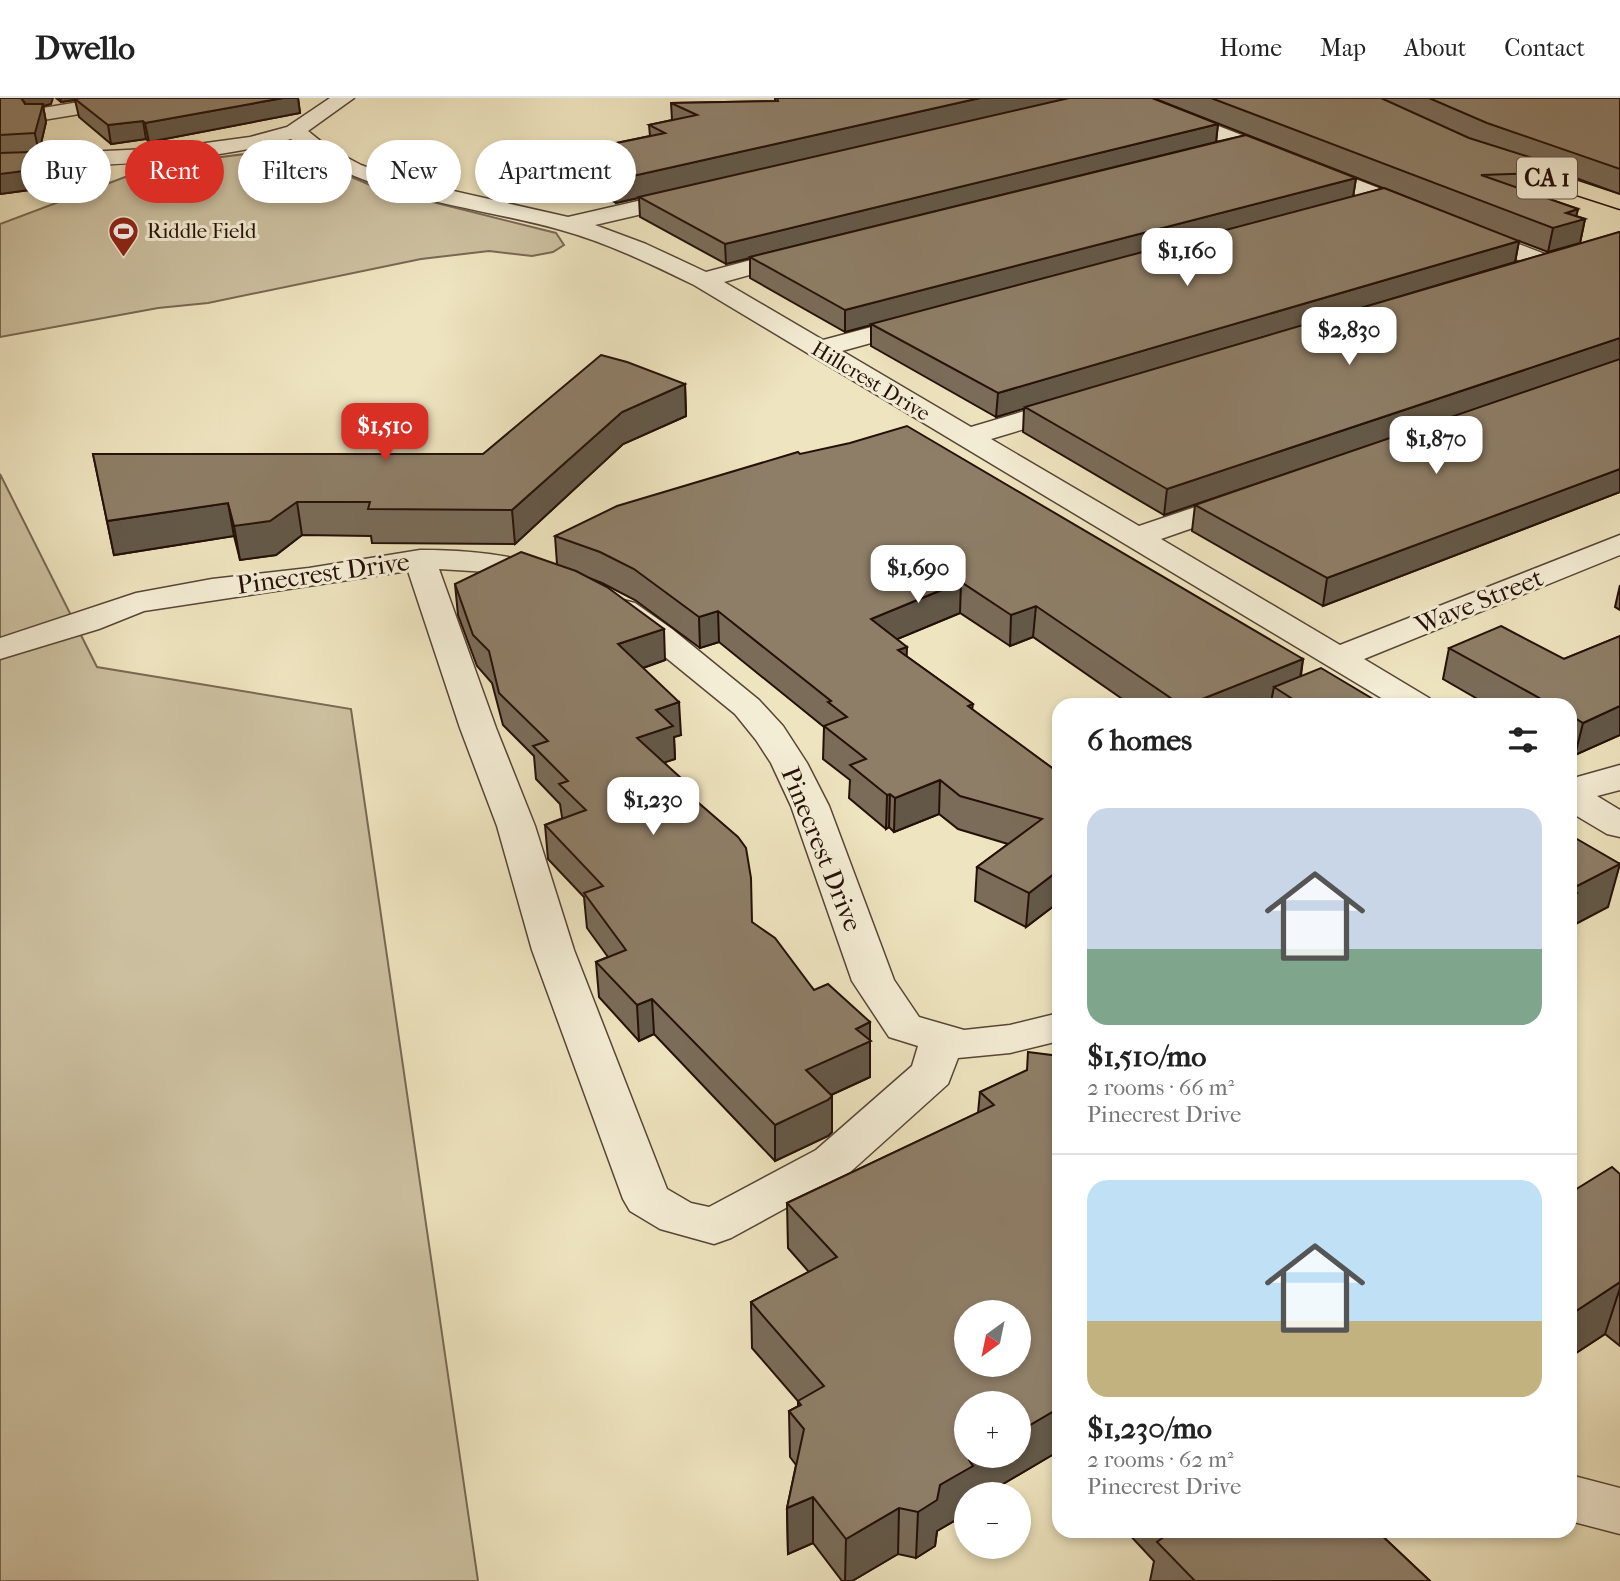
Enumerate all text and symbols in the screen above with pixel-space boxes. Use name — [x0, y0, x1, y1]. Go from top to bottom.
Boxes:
text: Dwello — [35, 29, 135, 68]
text: Home — [1220, 34, 1282, 62]
text: Map — [1320, 34, 1366, 62]
text: About — [1404, 34, 1466, 62]
text: Contact — [1504, 34, 1585, 62]
chip: Buy — [21, 140, 111, 203]
chip: Rent — [125, 140, 224, 203]
chip: Filters — [238, 140, 352, 203]
chip: New — [366, 140, 461, 203]
chip: Apartment — [475, 140, 636, 203]
road number: CA 1 — [1517, 158, 1577, 198]
sports icon: Riddle Field — [107, 214, 141, 258]
place label: Riddle Field — [147, 219, 257, 243]
pin: $1,160 — [1130, 228, 1244, 288]
text: $1,160 — [1158, 237, 1216, 264]
pin: $2,830 — [1292, 308, 1406, 367]
text: $2,830 — [1318, 316, 1380, 343]
street label: Hillcrest Drive — [807, 336, 935, 426]
pin: $1,510 — [328, 404, 442, 463]
text: $1,510 — [357, 412, 413, 439]
pin: $1,870 — [1379, 416, 1493, 476]
text: $1,870 — [1406, 425, 1466, 452]
street label: Pinecrest Drive — [235, 546, 412, 601]
pin: $1,690 — [861, 546, 975, 605]
text: $1,690 — [887, 554, 949, 581]
street label: Wave Street — [1410, 562, 1548, 641]
icon: filters — [1504, 721, 1542, 759]
text: 6 homes — [1087, 723, 1192, 758]
street label: Pinecrest Drive — [775, 763, 869, 936]
pin: $1,230 — [596, 778, 710, 837]
text: $1,230 — [623, 786, 683, 813]
icon: home — [1252, 853, 1378, 979]
text: $1,510/mo — [1087, 1039, 1207, 1074]
text: 2 rooms · 66 m² — [1087, 1074, 1234, 1101]
text: Pinecrest Drive — [1087, 1101, 1241, 1128]
icon: home — [1252, 1225, 1378, 1351]
north arrow — [954, 1300, 1031, 1377]
map controls — [954, 1300, 1031, 1559]
button: + — [954, 1391, 1031, 1468]
text: $1,230/mo — [1087, 1411, 1212, 1446]
text: 2 rooms · 62 m² — [1087, 1446, 1234, 1473]
text: Pinecrest Drive — [1087, 1473, 1241, 1500]
button: − — [954, 1482, 1031, 1559]

